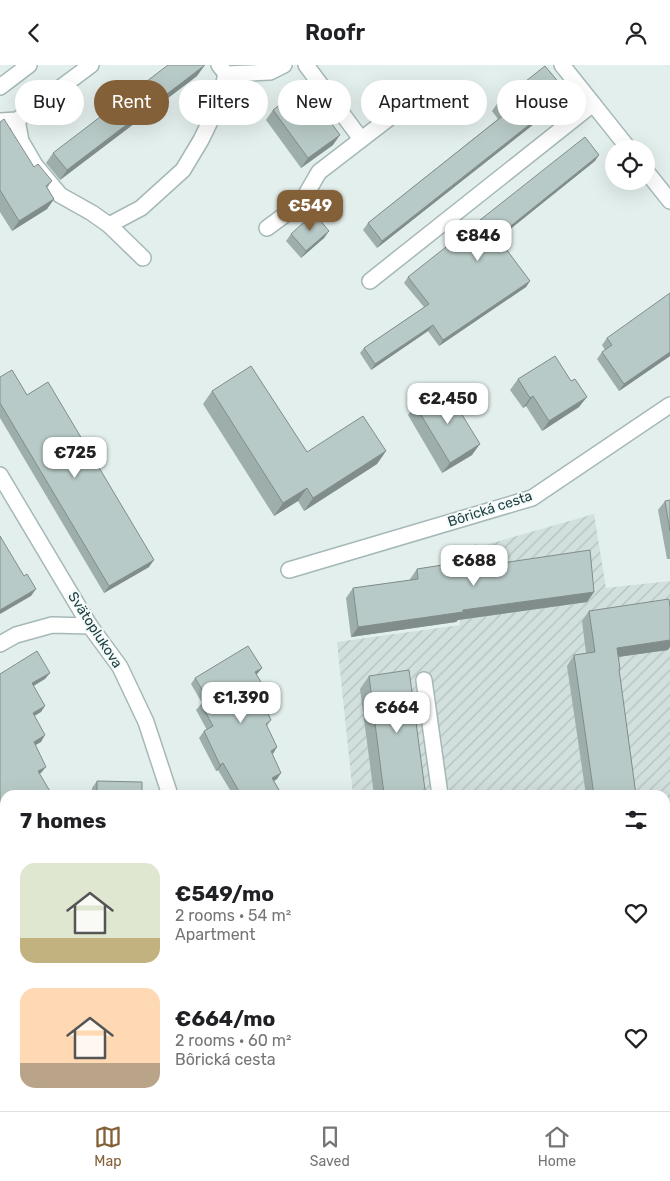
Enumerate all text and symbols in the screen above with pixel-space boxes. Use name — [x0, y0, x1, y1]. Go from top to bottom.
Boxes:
icon: back — [20, 19, 48, 47]
text: Roofr — [305, 19, 365, 46]
icon: person — [622, 19, 650, 47]
chip: Buy — [15, 80, 84, 125]
chip: Rent — [94, 80, 169, 125]
chip: Filters — [179, 80, 268, 125]
chip: New — [278, 80, 351, 125]
chip: Apartment — [361, 80, 487, 125]
chip: House — [497, 80, 586, 125]
map controls — [605, 140, 655, 190]
button: locate — [605, 140, 655, 190]
pin: €549 — [280, 189, 340, 232]
text: €549 — [288, 196, 332, 215]
pin: €846 — [448, 219, 508, 262]
text: €846 — [456, 226, 500, 245]
pin: €2,450 — [407, 383, 489, 425]
text: €2,450 — [418, 389, 478, 408]
pin: €725 — [45, 437, 105, 479]
text: €725 — [54, 443, 96, 462]
street label: Bôrická cesta — [446, 487, 534, 531]
pin: €688 — [444, 545, 504, 587]
text: €688 — [452, 551, 496, 570]
street label: Svätoplukova — [64, 589, 126, 671]
pin: €1,390 — [200, 681, 282, 724]
text: €1,390 — [213, 688, 269, 707]
pin: €664 — [367, 691, 427, 734]
text: €664 — [375, 698, 419, 717]
icon: filters — [622, 806, 650, 834]
text: 7 homes — [20, 808, 106, 833]
text: €549/mo — [175, 881, 274, 906]
icon: home — [60, 883, 120, 943]
icon: heart — [622, 899, 650, 927]
text: 2 rooms · 54 m² — [175, 906, 291, 925]
text: Apartment — [175, 925, 255, 944]
text: €664/mo — [175, 1006, 275, 1031]
icon: home — [60, 1008, 120, 1068]
icon: heart — [622, 1024, 650, 1052]
text: 2 rooms · 60 m² — [175, 1031, 292, 1050]
text: Bôrická cesta — [175, 1050, 276, 1069]
tab: Map — [94, 1123, 122, 1170]
tab: Saved — [310, 1123, 350, 1170]
tab: Home — [538, 1123, 576, 1170]

